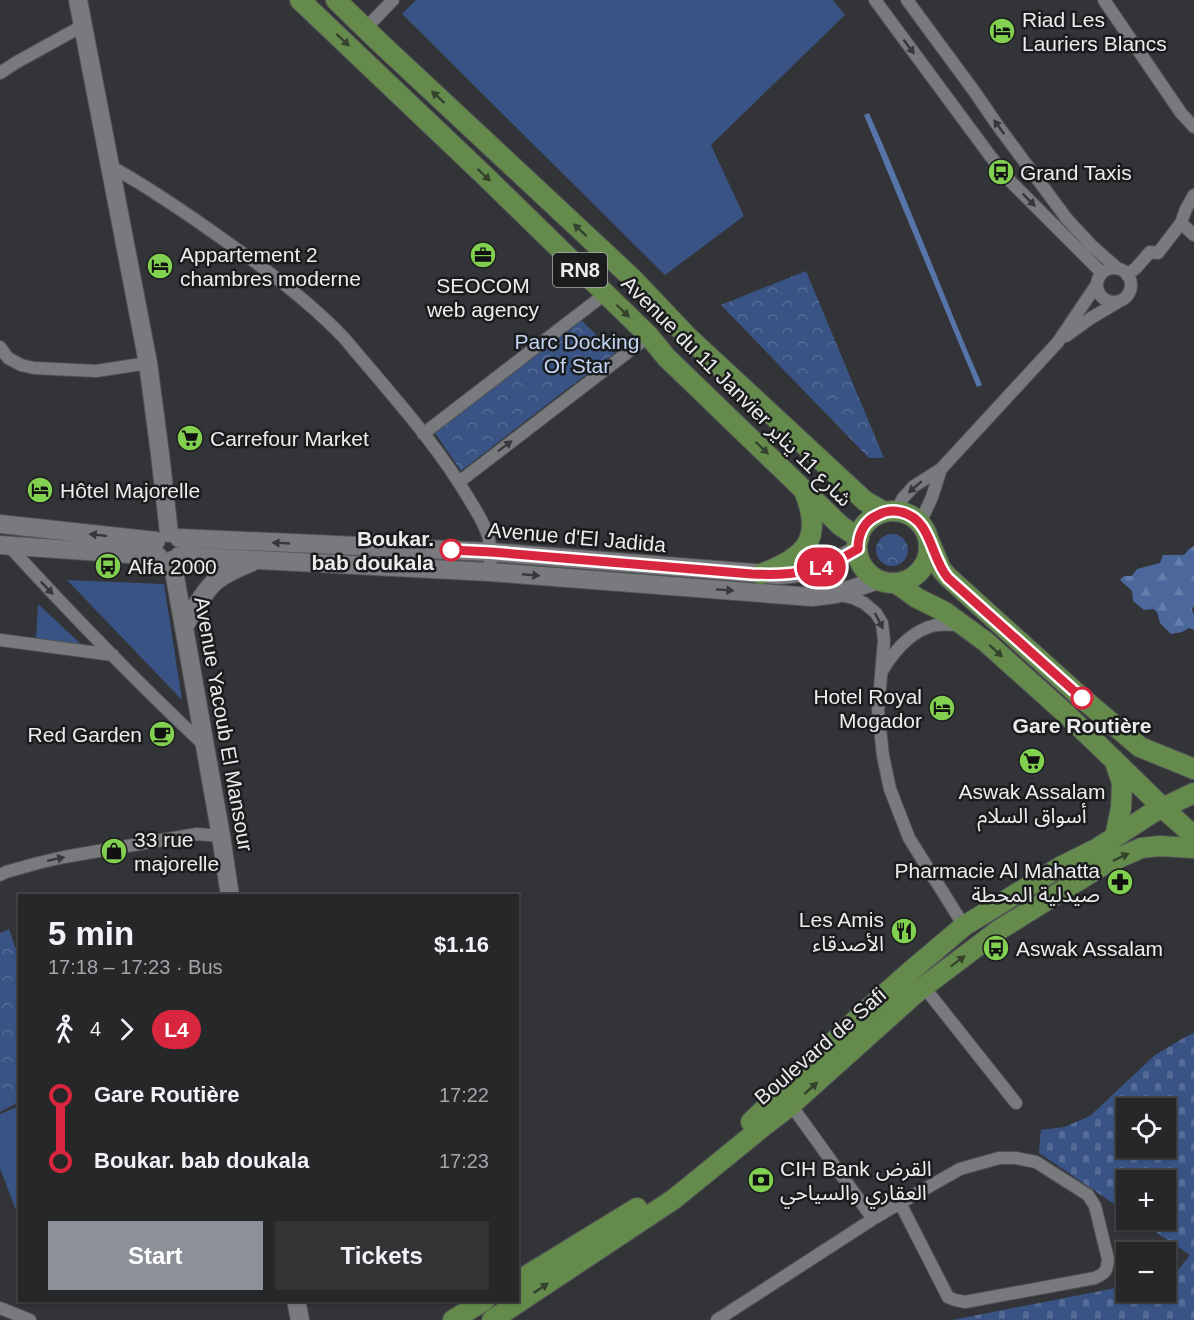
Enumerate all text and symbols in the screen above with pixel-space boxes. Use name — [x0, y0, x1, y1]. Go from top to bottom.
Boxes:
place label: Riad Les Lauriers Blancs — [1022, 8, 1167, 55]
hotel icon: Riad Les Lauriers Blancs — [987, 16, 1017, 46]
one-way arrow — [335, 33, 350, 46]
one-way arrow — [903, 39, 916, 55]
one-way arrow — [431, 90, 445, 104]
one-way arrow — [993, 120, 1005, 136]
bus stop icon: Grand Taxis — [986, 157, 1016, 187]
place label: Grand Taxis — [1020, 161, 1132, 184]
one-way arrow — [476, 168, 490, 182]
one-way arrow — [1022, 193, 1036, 207]
one-way arrow — [573, 224, 588, 237]
office icon: SEOCOM web agency — [468, 240, 498, 270]
place label: Appartement 2 chambres moderne — [180, 243, 361, 290]
hotel icon: Appartement 2 chambres moderne — [145, 251, 175, 281]
road number: RN8 — [553, 253, 607, 287]
street label: Avenue du 11 Janvier شارع 11 يناير — [614, 271, 857, 514]
place label: SEOCOM web agency — [426, 274, 540, 321]
one-way arrow — [616, 304, 630, 318]
park label: Parc Docking Of Star — [515, 330, 639, 377]
supermarket icon: Carrefour Market — [175, 423, 205, 453]
place label: Carrefour Market — [210, 427, 369, 450]
one-way arrow — [498, 441, 513, 453]
one-way arrow — [754, 441, 768, 455]
hotel icon: Hôtel Majorelle — [25, 475, 55, 505]
place label: Hôtel Majorelle — [60, 479, 200, 502]
one-way arrow — [908, 480, 923, 493]
street label: Avenue d'El Jadida — [487, 518, 667, 556]
place label: Boukar. bab doukala — [311, 527, 434, 574]
one-way arrow — [88, 530, 107, 539]
one-way arrow — [271, 538, 290, 547]
marker: Boukar. bab doukala — [440, 539, 462, 561]
line badge: L4 — [794, 548, 848, 586]
bus stop icon: Alfa 2000 — [93, 551, 123, 581]
place label: Alfa 2000 — [128, 555, 217, 578]
text: L4 — [809, 556, 833, 579]
one-way arrow — [521, 571, 540, 580]
one-way arrow — [40, 581, 54, 595]
one-way arrow — [716, 586, 735, 595]
street label: Avenue Yacoub El Mansour — [190, 595, 258, 853]
one-way arrow — [874, 612, 883, 629]
one-way arrow — [988, 644, 1003, 657]
place label: Hotel Royal Mogador — [813, 685, 922, 732]
marker: Gare Routière — [1071, 687, 1093, 709]
hotel icon: Hotel Royal Mogador — [927, 693, 957, 723]
place label: Gare Routière — [1013, 714, 1151, 737]
cafe icon: Red Garden — [147, 719, 177, 749]
place label: Red Garden — [28, 723, 142, 746]
supermarket icon: Aswak Assalam أسواق السلام — [1017, 746, 1047, 776]
place label: Aswak Assalam أسواق السلام — [958, 780, 1106, 832]
place label: 33 rue majorelle — [134, 828, 219, 875]
shop icon: 33 rue majorelle — [99, 836, 129, 866]
one-way arrow — [1113, 852, 1131, 862]
one-way arrow — [47, 854, 66, 863]
place label: Pharmacie Al Mahatta صيدلية المحطة — [895, 859, 1100, 906]
pharmacy icon: Pharmacie Al Mahatta صيدلية المحطة — [1105, 867, 1135, 897]
place label: Les Amis الأصدقاء — [799, 908, 884, 955]
text: 5 min — [48, 915, 134, 952]
restaurant icon: Les Amis الأصدقاء — [889, 916, 919, 946]
text: $1.16 — [434, 932, 489, 957]
bus stop icon: Aswak Assalam — [981, 933, 1011, 963]
place label: Aswak Assalam — [1016, 937, 1163, 960]
one-way arrow — [950, 955, 966, 967]
text: 17:18 – 17:23 · Bus — [48, 956, 223, 978]
street label: Boulevard de Safi — [750, 983, 890, 1109]
icon: walk — [48, 1013, 81, 1046]
icon: forward — [110, 1013, 143, 1046]
text: 4 — [90, 1018, 101, 1040]
text: L4 — [164, 1018, 189, 1041]
text: Gare Routière — [94, 1082, 240, 1107]
one-way arrow — [803, 1082, 818, 1095]
text: 17:22 — [439, 1084, 489, 1106]
map controls — [1116, 1098, 1176, 1302]
button: locate — [1116, 1098, 1176, 1158]
text: Boukar. bab doukala — [94, 1148, 309, 1173]
text: 17:23 — [439, 1150, 489, 1172]
place label: CIH Bank القرض العقاري والسياحي — [780, 1157, 932, 1208]
bank icon: CIH Bank القرض العقاري والسياحي — [746, 1165, 776, 1195]
button: + — [1116, 1170, 1176, 1230]
button: Start — [48, 1221, 263, 1290]
button: Tickets — [275, 1221, 489, 1290]
button: − — [1116, 1242, 1176, 1302]
one-way arrow — [533, 1282, 549, 1293]

